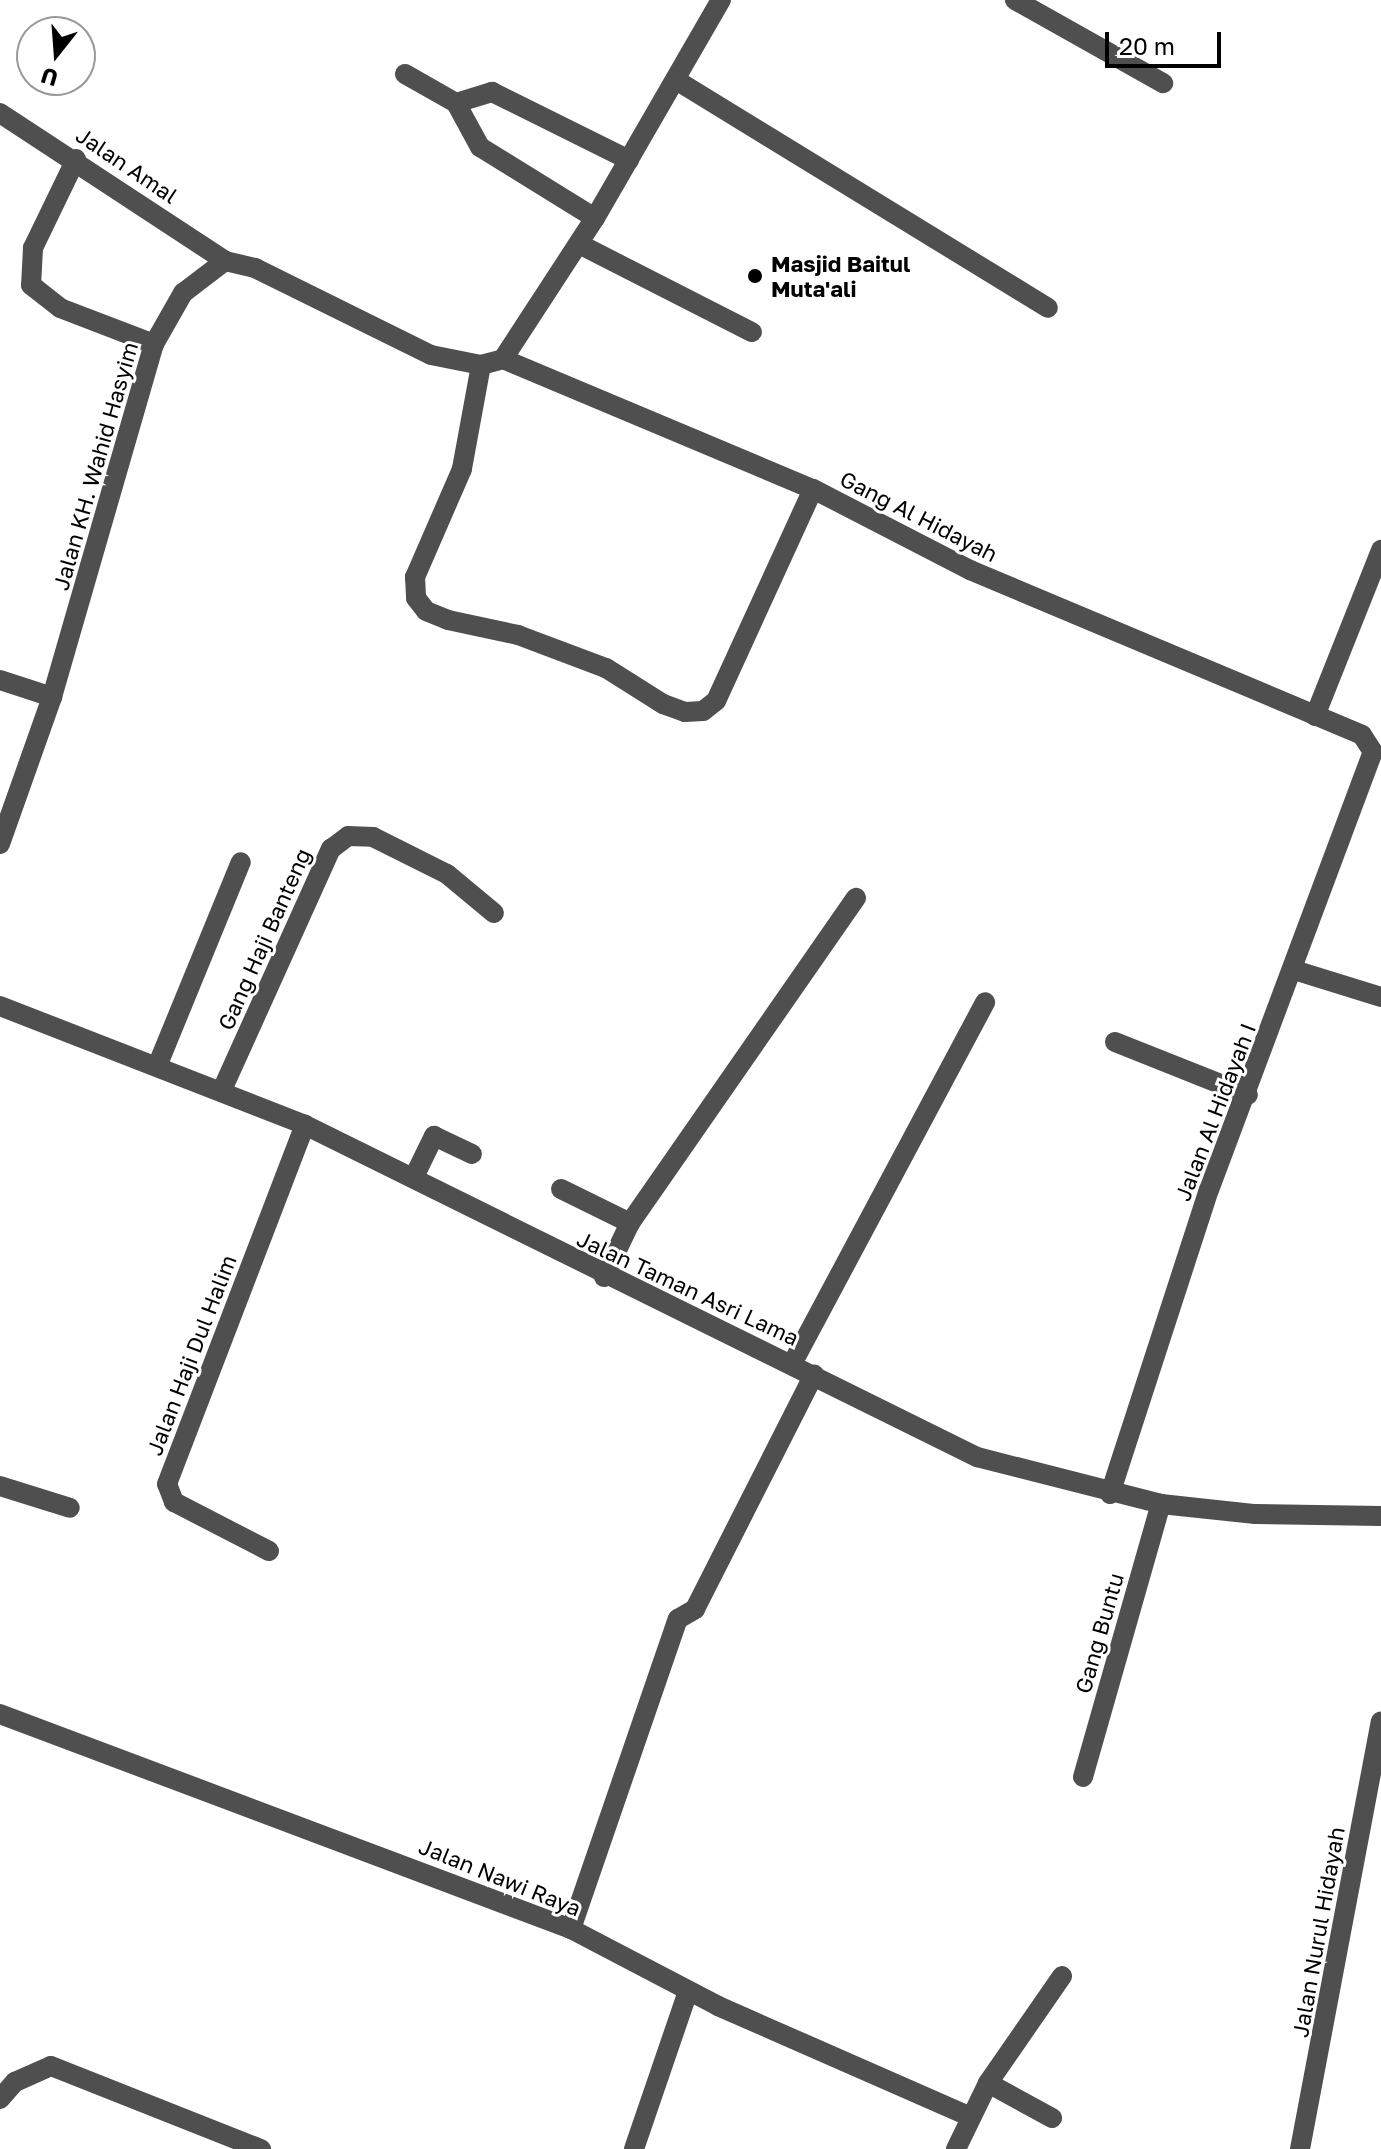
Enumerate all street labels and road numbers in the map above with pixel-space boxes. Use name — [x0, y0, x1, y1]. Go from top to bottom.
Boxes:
street label: Jalan Amal — [71, 121, 183, 209]
street label: Jalan KH. Wahid Hasyim — [47, 339, 143, 593]
street label: Gang Al Hidayah — [836, 465, 1002, 567]
street label: Gang Haji Banteng — [212, 844, 316, 1034]
street label: Jalan Al Hidayah I — [1169, 1019, 1261, 1205]
street label: Jalan Taman Asri Lama — [573, 1225, 803, 1351]
street label: Jalan Haji Dul Halim — [141, 1251, 241, 1459]
street label: Gang Buntu — [1069, 1570, 1129, 1696]
street label: Jalan Nurul Hidayah — [1286, 1825, 1350, 2039]
street label: Jalan Nawi Raya — [415, 1833, 585, 1921]

